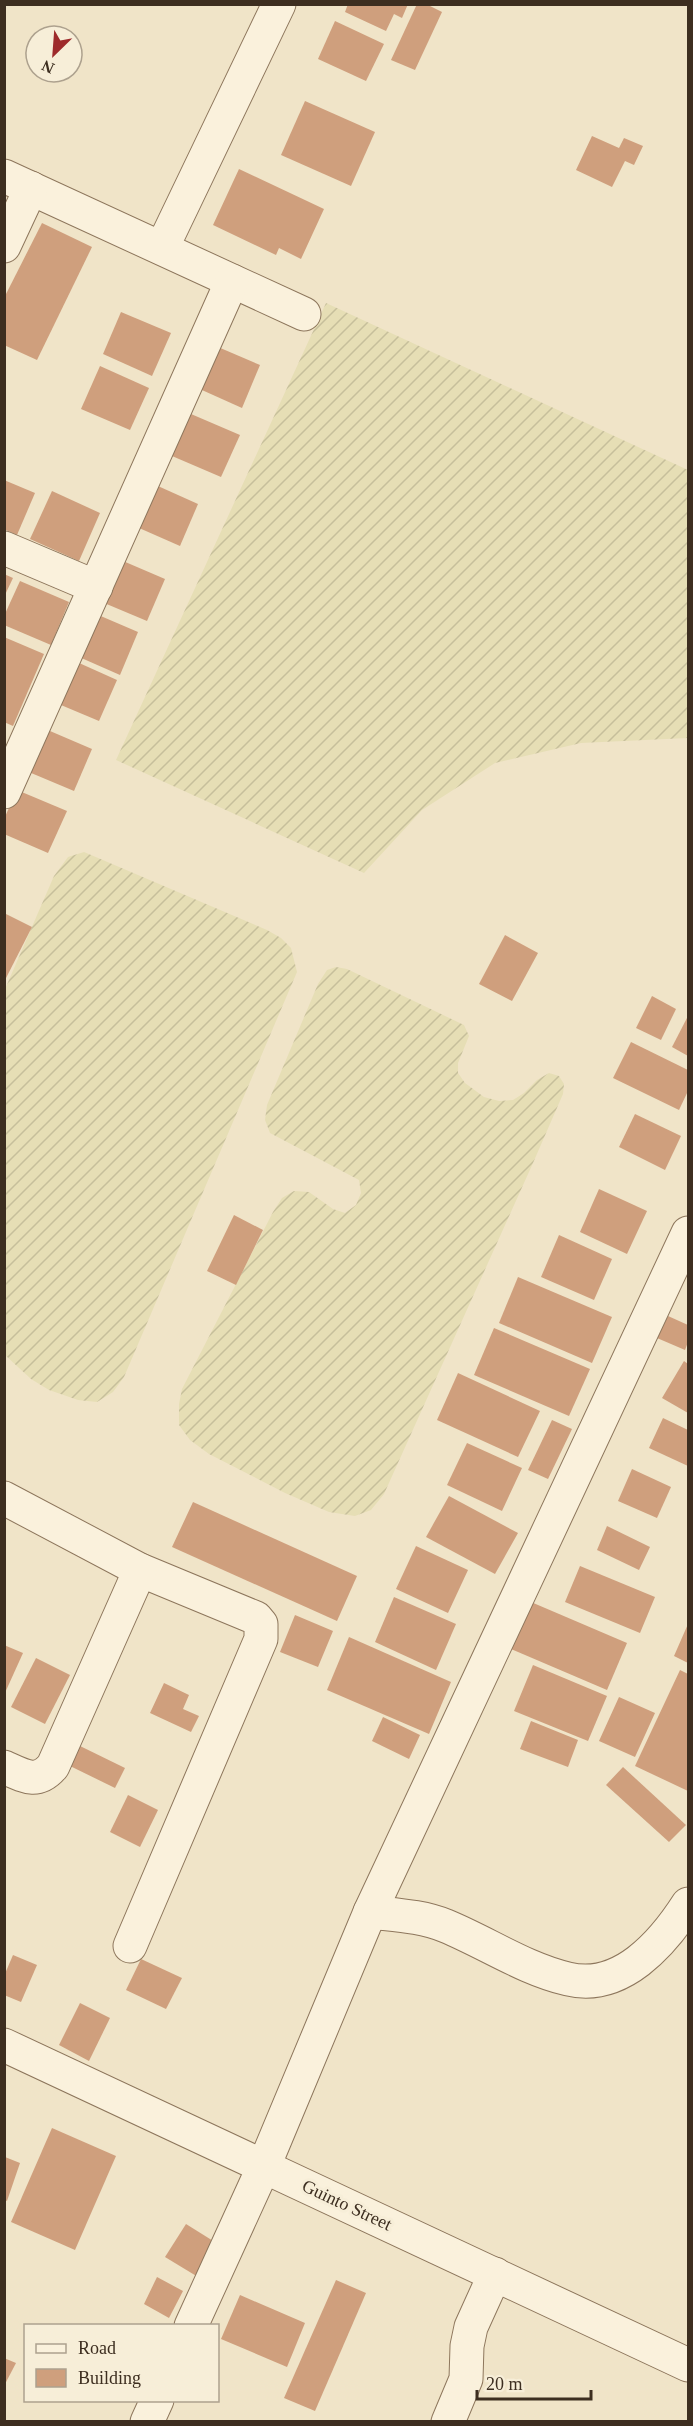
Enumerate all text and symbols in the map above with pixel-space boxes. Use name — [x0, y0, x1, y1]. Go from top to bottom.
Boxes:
north arrow — [24, 24, 84, 84]
text: N — [39, 57, 57, 77]
street label: Guinto Street — [299, 2176, 395, 2234]
legend — [24, 2324, 219, 2402]
text: Road — [78, 2338, 116, 2358]
scale bar — [477, 2363, 591, 2401]
text: Building — [78, 2368, 141, 2388]
text: 20 m — [486, 2374, 523, 2394]

